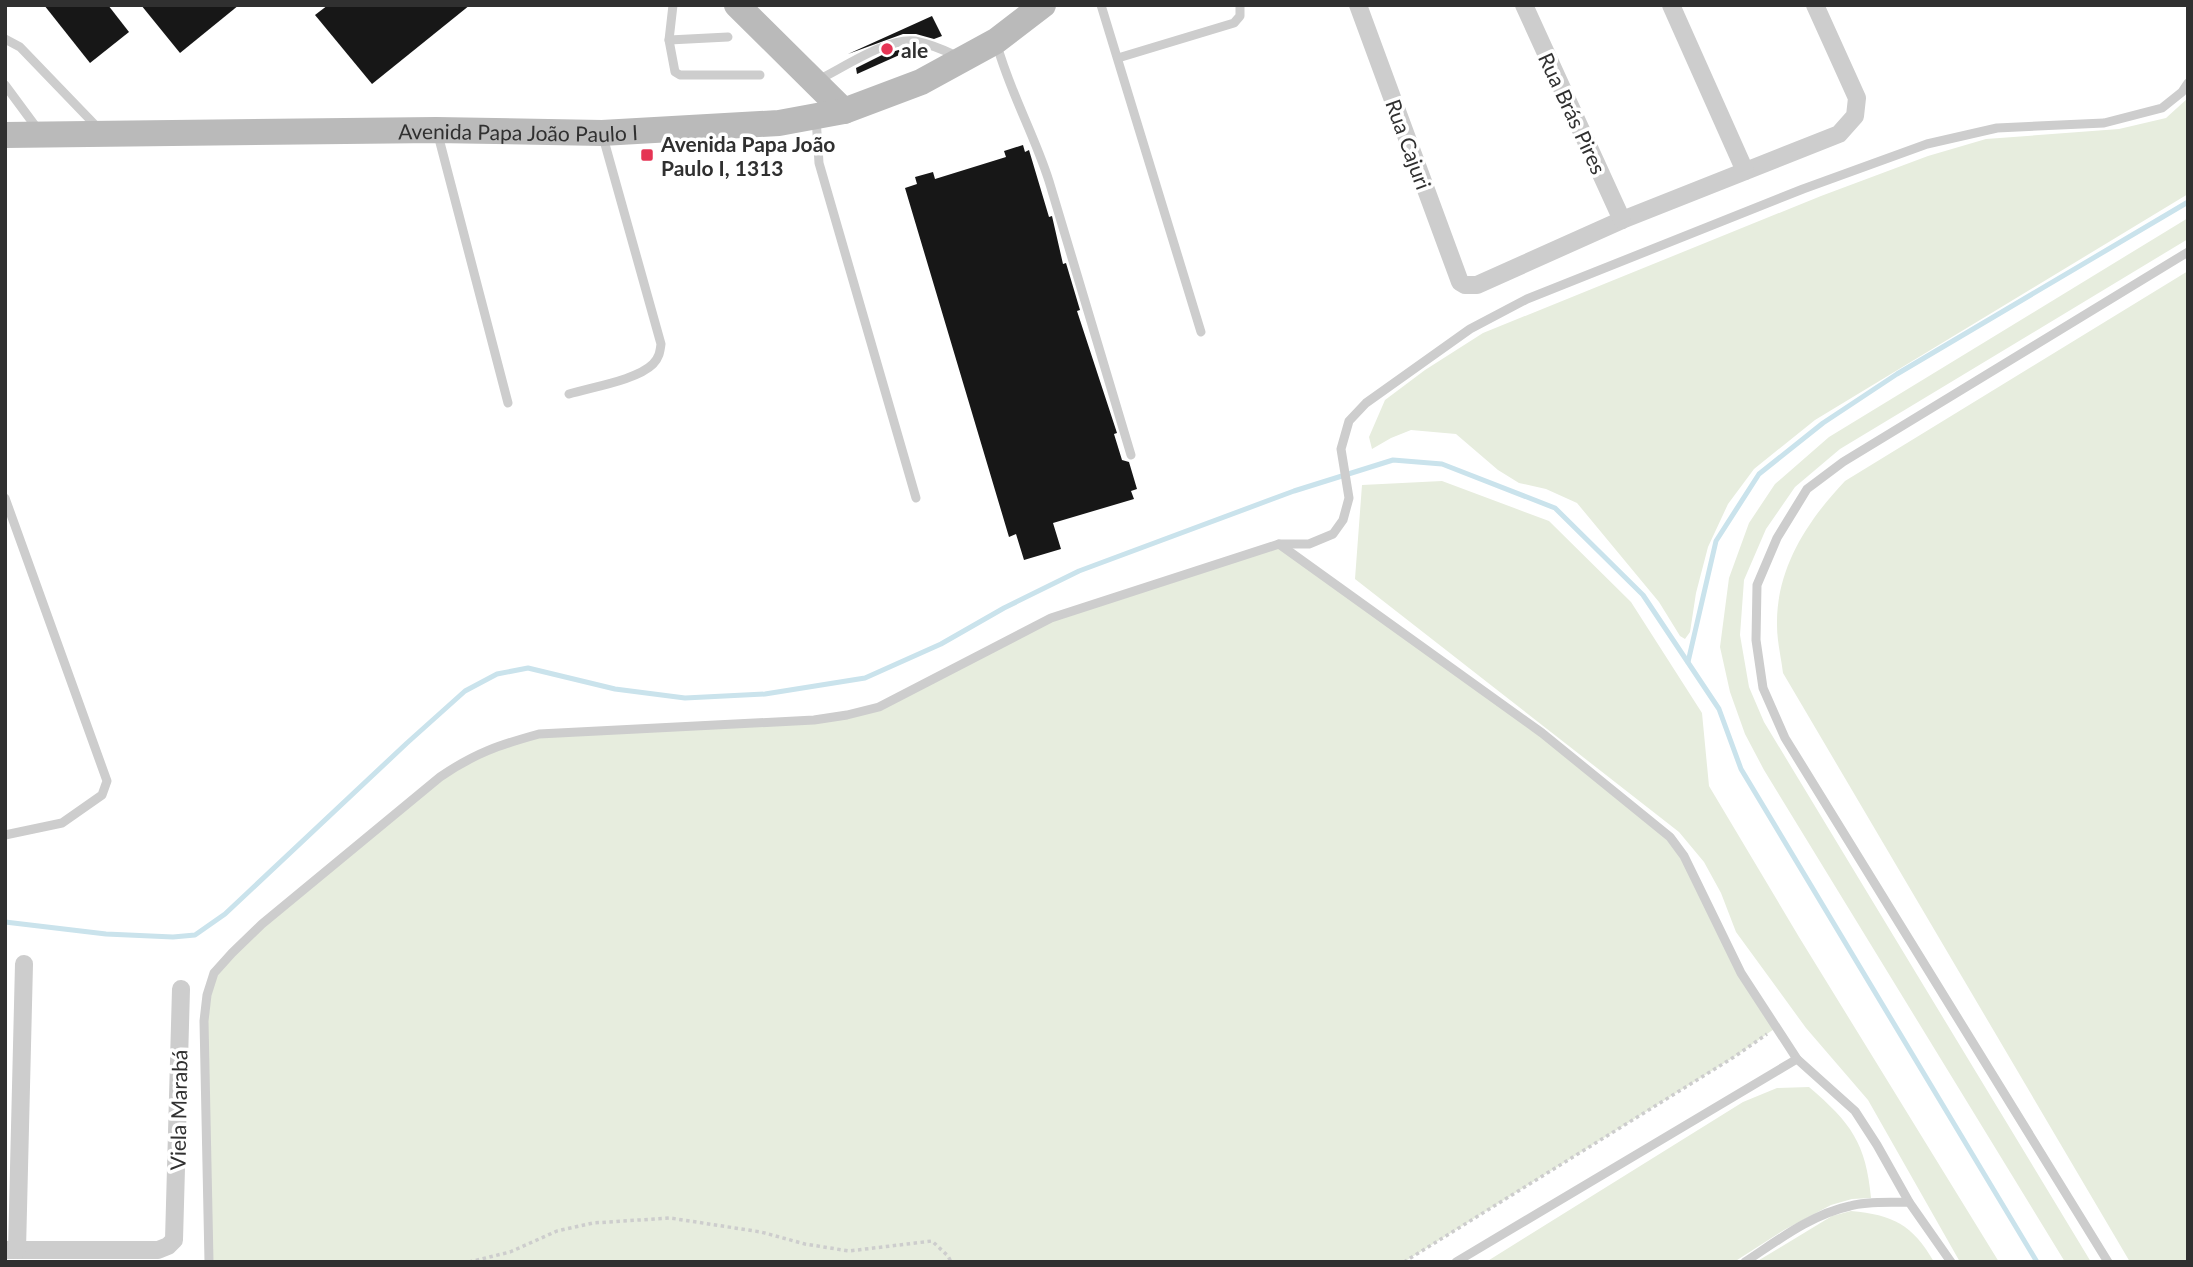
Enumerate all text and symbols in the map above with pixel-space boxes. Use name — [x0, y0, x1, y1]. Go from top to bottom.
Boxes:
place label: ale — [901, 37, 928, 62]
marker: ale — [879, 41, 895, 57]
street label: Rua Brás Pires — [1534, 48, 1612, 178]
street label: Rua Cajuri — [1381, 95, 1437, 193]
street label: Avenida Papa João Paulo I — [398, 117, 639, 146]
place label: Avenida Papa João Paulo I, 1313 — [660, 131, 835, 180]
marker: Avenida Papa João Paulo I, 1313 — [639, 147, 655, 163]
street label: Viela Marabá — [164, 1049, 192, 1171]

